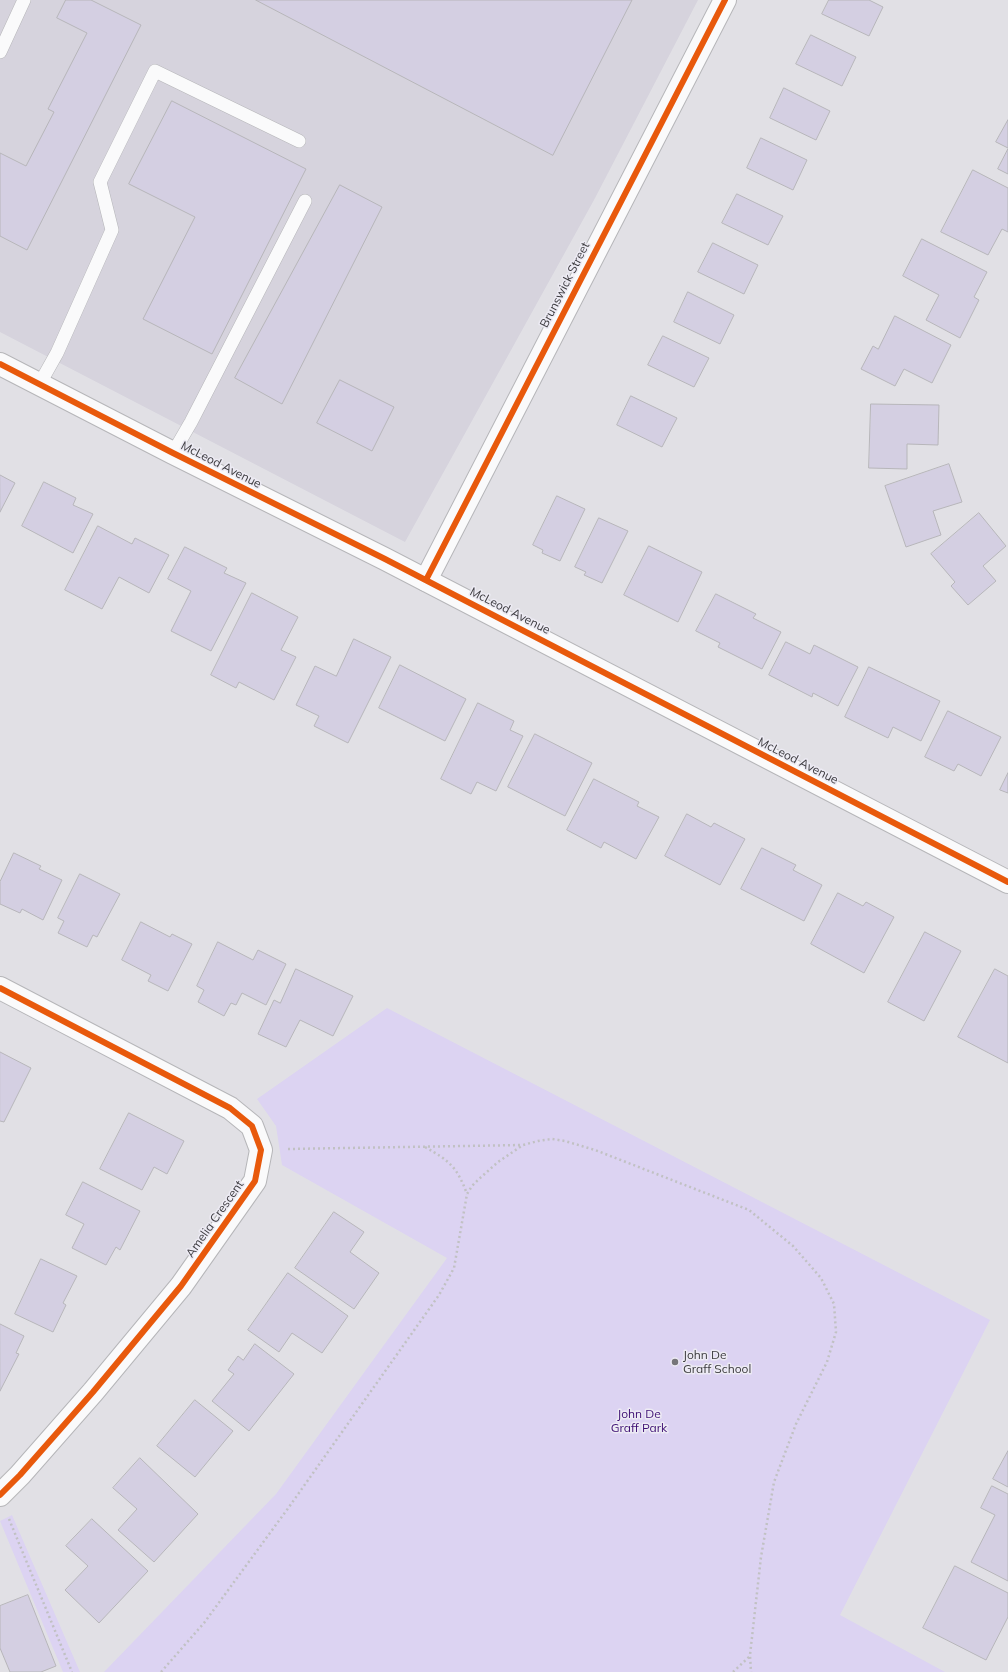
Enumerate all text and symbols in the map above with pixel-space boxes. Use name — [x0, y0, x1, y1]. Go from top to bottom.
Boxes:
street label: Brunswick Street — [537, 240, 593, 330]
street label: McLeod Avenue — [178, 439, 264, 491]
street label: McLeod Avenue — [467, 585, 553, 637]
street label: McLeod Avenue — [755, 735, 841, 787]
street label: Amelia Crescent — [183, 1178, 247, 1260]
place label: John De Graff School — [683, 1348, 751, 1376]
marker: John De Graff School — [670, 1357, 680, 1367]
park label: John De Graff Park — [611, 1407, 667, 1435]

